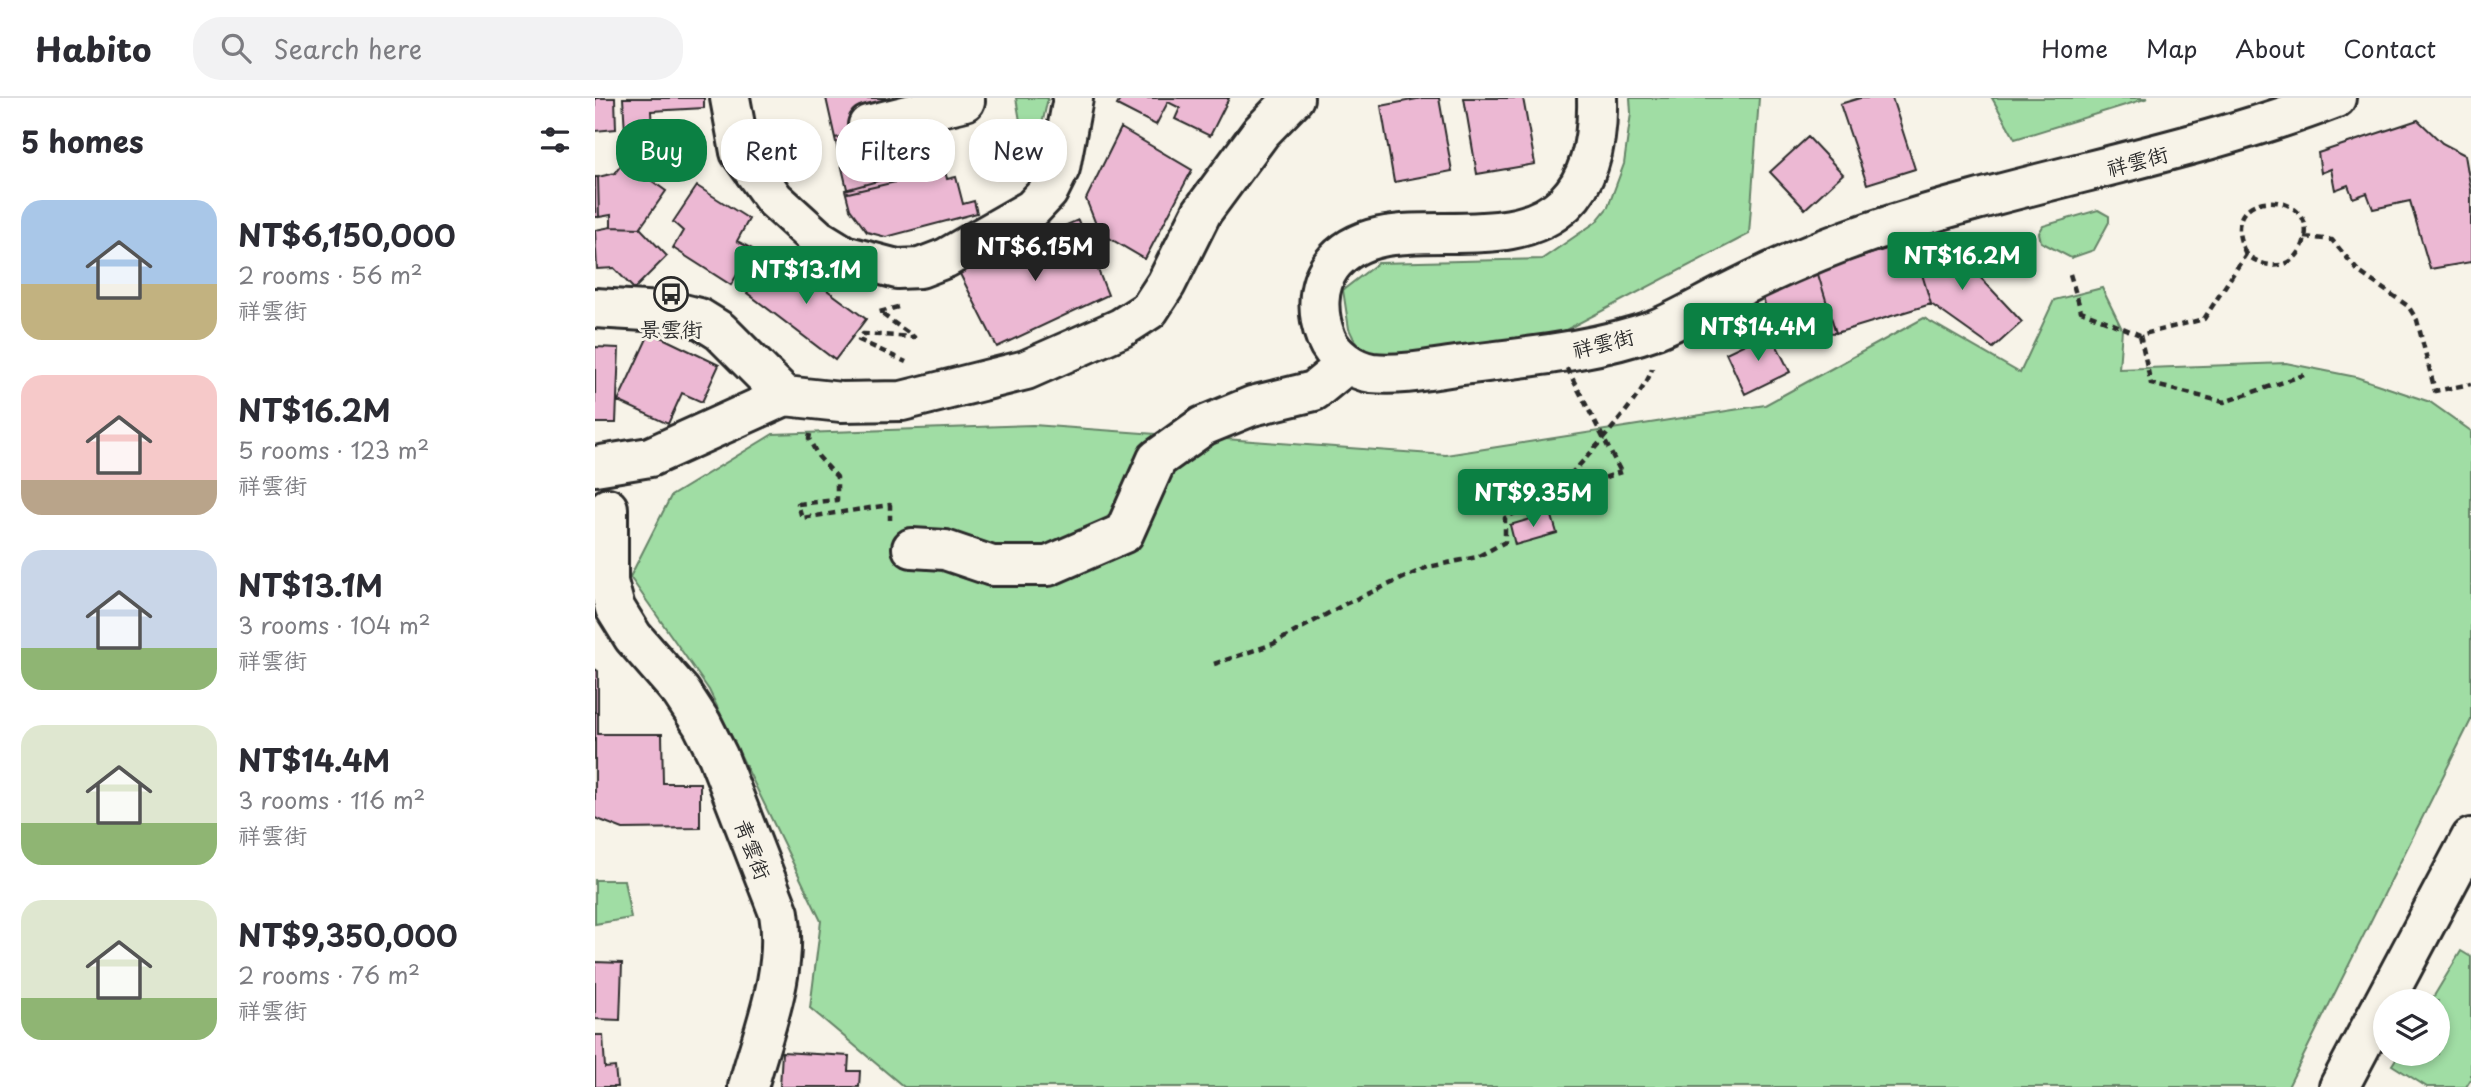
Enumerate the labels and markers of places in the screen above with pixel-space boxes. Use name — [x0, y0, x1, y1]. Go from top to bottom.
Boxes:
pin: NT$6.15M — [963, 223, 1107, 283]
pin: NT$16.2M — [1890, 232, 2034, 292]
pin: NT$13.1M — [734, 246, 878, 306]
bus stop icon: 景雲街 — [652, 275, 690, 313]
pin: NT$14.4M — [1686, 303, 1830, 363]
place label: 景雲街 — [640, 312, 703, 344]
pin: NT$9.35M — [1461, 470, 1605, 529]

